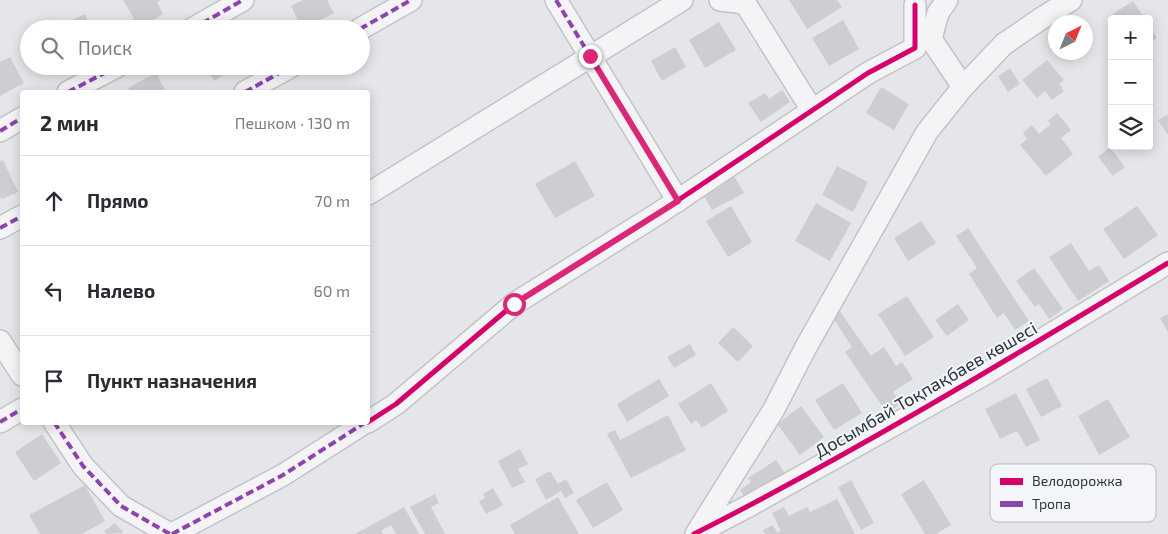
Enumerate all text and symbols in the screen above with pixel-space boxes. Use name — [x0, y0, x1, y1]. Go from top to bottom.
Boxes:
north arrow — [1048, 15, 1093, 60]
map controls — [1108, 15, 1153, 150]
button: + — [1108, 15, 1153, 60]
search box — [20, 20, 370, 75]
icon: search — [38, 34, 66, 62]
text: Поиск — [78, 36, 132, 59]
route end — [579, 45, 602, 68]
button: − — [1108, 60, 1153, 105]
button: layers — [1108, 105, 1153, 150]
text: 2 мин — [40, 110, 99, 135]
text: Пешком · 130 m — [235, 113, 350, 132]
icon: ahead — [40, 187, 68, 215]
text: Прямо — [87, 189, 149, 212]
text: 70 m — [315, 191, 350, 210]
icon: left — [40, 277, 68, 305]
text: Налево — [87, 279, 155, 302]
text: 60 m — [314, 281, 350, 300]
route start — [503, 293, 526, 316]
street label: Досымбай Тоқпақбаев көшесі — [810, 316, 1041, 462]
icon: arrive — [40, 367, 68, 395]
text: Пункт назначения — [87, 369, 257, 392]
legend — [990, 464, 1156, 522]
text: Велодорожка — [1032, 472, 1122, 489]
text: Тропа — [1032, 495, 1071, 512]

